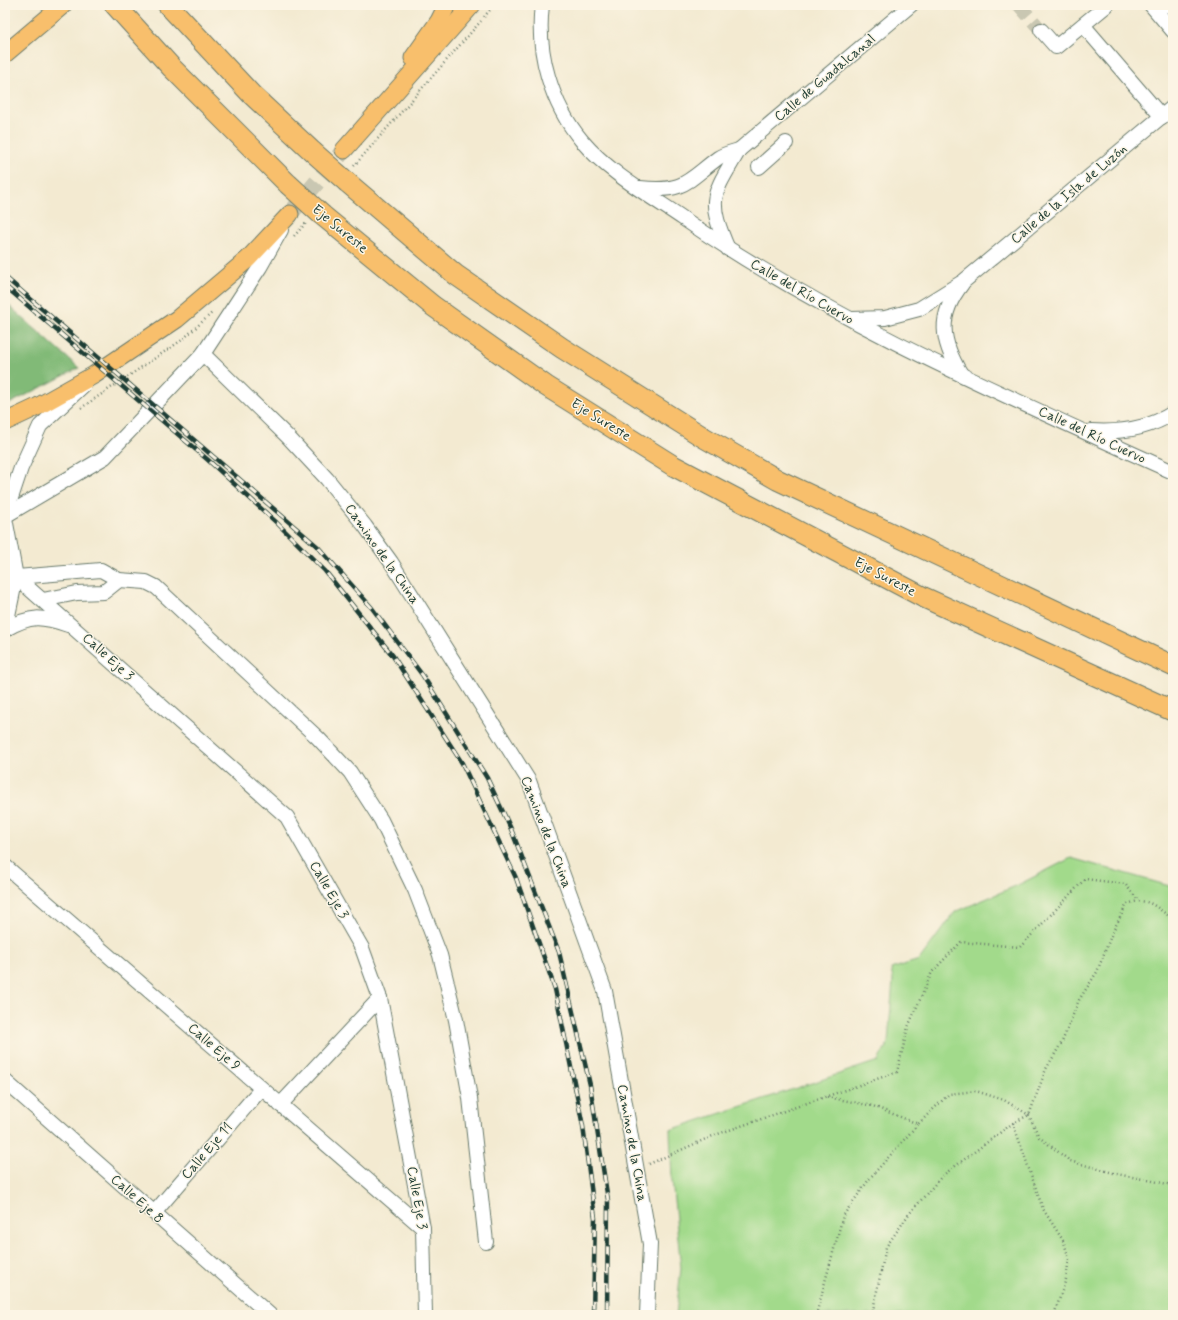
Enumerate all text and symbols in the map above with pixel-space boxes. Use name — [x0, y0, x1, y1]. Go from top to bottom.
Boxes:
street label: Calle de Guadalcanal — [771, 30, 879, 126]
street label: Calle de la Isla de Luzón — [1007, 140, 1131, 248]
street label: Eje Sureste — [308, 200, 372, 258]
street label: Calle del Río Cuervo — [747, 255, 857, 329]
street label: Eje Sureste — [568, 395, 634, 446]
street label: Calle del Río Cuervo — [1035, 402, 1149, 468]
street label: Camino de la China — [341, 500, 423, 608]
street label: Eje Sureste — [851, 553, 919, 601]
street label: Calle Eje 3 — [78, 629, 138, 685]
street label: Camino de la China — [516, 773, 576, 891]
street label: Calle Eje 3 — [305, 858, 353, 922]
street label: Calle Eje 9 — [184, 1019, 244, 1075]
street label: Camino de la China — [613, 1083, 651, 1203]
street label: Calle Eje 11 — [177, 1119, 237, 1183]
street label: Calle Eje 3 — [403, 1165, 431, 1231]
street label: Calle Eje 8 — [107, 1170, 167, 1228]

